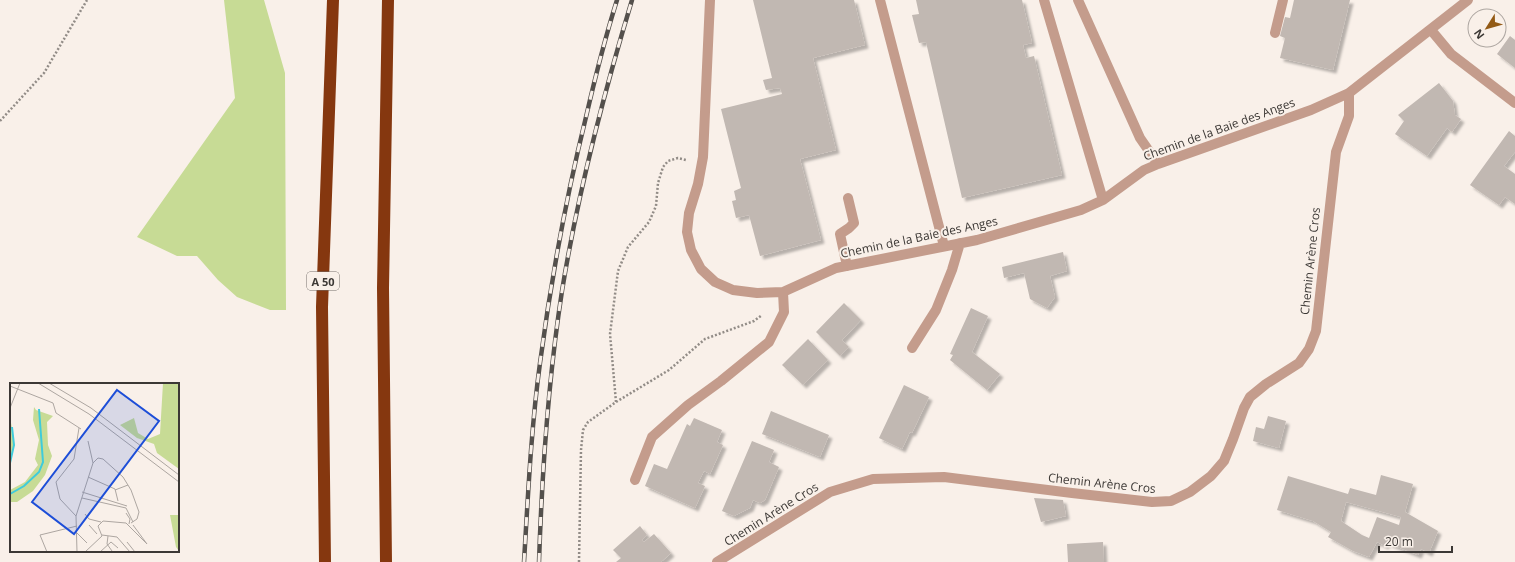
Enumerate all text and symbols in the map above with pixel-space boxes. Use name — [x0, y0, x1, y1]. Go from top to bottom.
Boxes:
north arrow — [1467, 8, 1507, 48]
text: N — [1470, 26, 1487, 42]
street label: Chemin de la Baie des Anges — [1141, 93, 1298, 164]
street label: Chemin Arène Cros — [1296, 206, 1324, 316]
street label: Chemin de la Baie des Anges — [839, 212, 999, 262]
road number: A 50 — [307, 272, 339, 290]
inset map — [10, 383, 179, 552]
street label: Chemin Arène Cros — [1047, 469, 1157, 497]
street label: Chemin Arène Cros — [721, 478, 822, 550]
scale bar — [1379, 528, 1452, 554]
text: 20 m — [1385, 533, 1413, 550]

